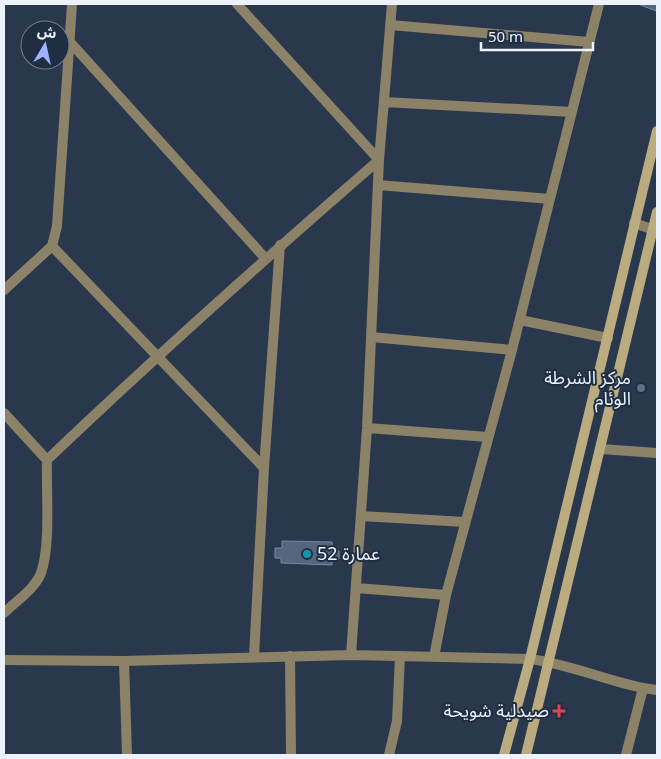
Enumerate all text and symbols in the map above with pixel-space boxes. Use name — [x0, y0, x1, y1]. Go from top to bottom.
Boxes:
north arrow — [20, 20, 70, 70]
scale bar — [481, 20, 594, 52]
text: ش — [36, 21, 58, 43]
text: 50 m — [488, 26, 523, 46]
place label: مركز الشرطة الوئام — [544, 365, 631, 413]
marker: مركز الشرطة الوئام — [635, 382, 647, 394]
place label: عمارة 52 — [317, 541, 380, 565]
marker: عمارة 52 — [301, 548, 313, 560]
place label: صيدلية شويحة — [443, 698, 549, 722]
marker: صيدلية شويحة — [553, 705, 565, 717]

